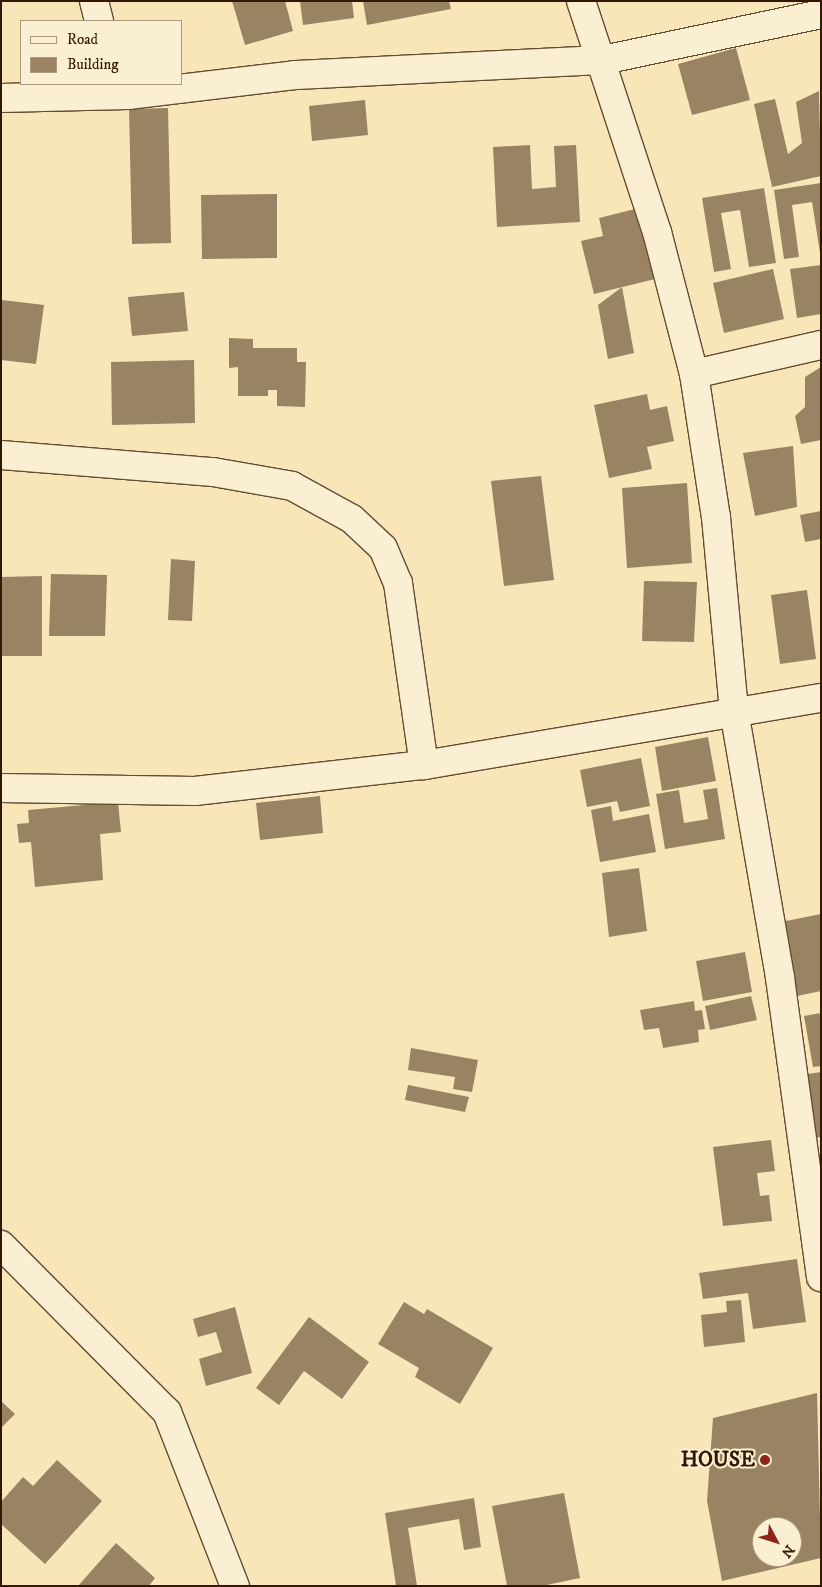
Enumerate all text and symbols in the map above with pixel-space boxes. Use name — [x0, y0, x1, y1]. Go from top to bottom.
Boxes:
legend — [20, 20, 182, 85]
text: Road — [67, 30, 98, 49]
text: Building — [67, 55, 119, 74]
place label: HOUSE — [681, 1447, 755, 1473]
marker: HOUSE — [759, 1454, 771, 1466]
north arrow — [752, 1517, 802, 1567]
text: N — [777, 1541, 798, 1561]

